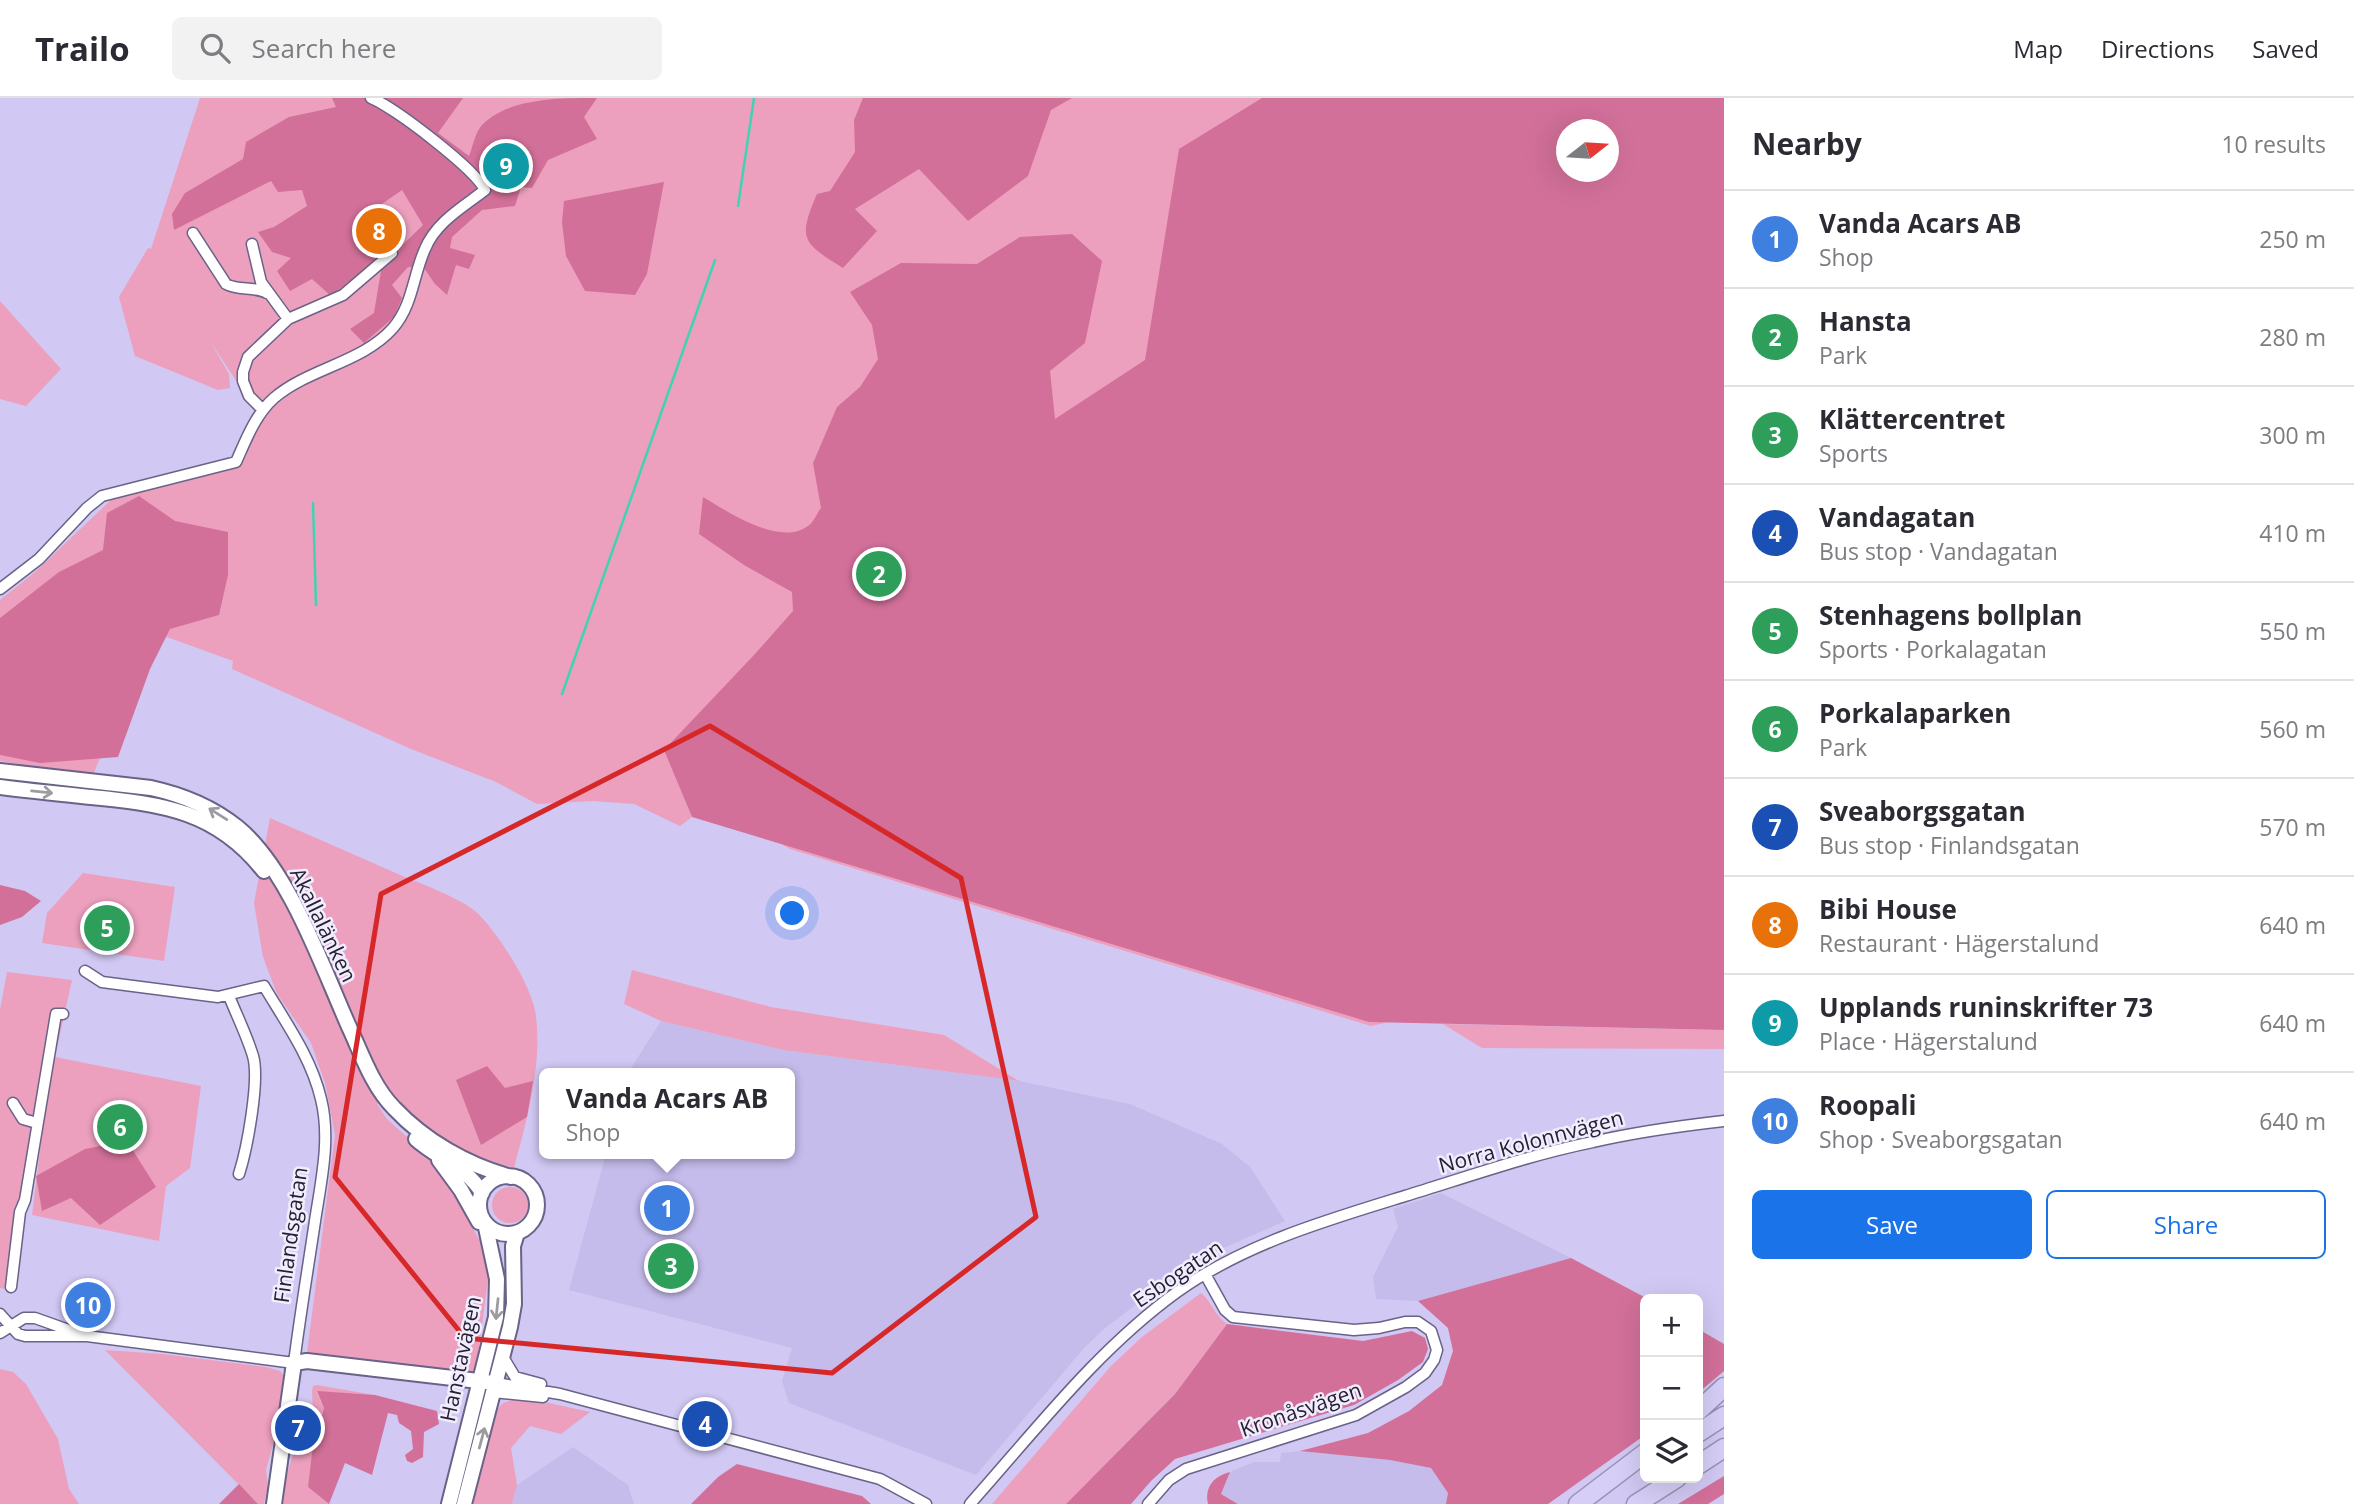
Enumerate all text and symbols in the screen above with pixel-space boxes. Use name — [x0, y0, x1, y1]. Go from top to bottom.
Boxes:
search box — [172, 17, 662, 80]
text: Trailo — [35, 26, 130, 71]
icon: search — [196, 29, 234, 67]
text: Search here — [252, 30, 396, 66]
text: Map — [2013, 32, 2063, 65]
text: Directions — [2101, 32, 2214, 65]
text: Saved — [2252, 32, 2319, 65]
north arrow — [1556, 119, 1619, 182]
text: Nearby — [1752, 123, 1862, 164]
text: 10 results — [2221, 128, 2326, 160]
pin: 9 — [483, 140, 529, 192]
pin: 8 — [356, 205, 402, 257]
text: Vanda Acars AB — [1819, 205, 2022, 241]
text: 1 — [1768, 223, 1782, 255]
text: 250 m — [2259, 223, 2326, 255]
text: Shop — [1819, 241, 1874, 273]
text: Hansta — [1819, 303, 1912, 339]
text: 2 — [1768, 321, 1782, 353]
text: 280 m — [2259, 321, 2326, 353]
text: Park — [1819, 339, 1867, 371]
text: Klättercentret — [1819, 401, 2005, 437]
text: 3 — [1768, 419, 1782, 451]
text: 300 m — [2259, 419, 2326, 451]
text: Sports — [1819, 437, 1888, 469]
text: Vandagatan — [1819, 499, 1975, 535]
text: 4 — [1768, 517, 1782, 549]
text: 410 m — [2259, 517, 2326, 549]
text: Bus stop · Vandagatan — [1819, 535, 2058, 567]
pin: 2 — [856, 548, 902, 600]
text: Stenhagens bollplan — [1819, 597, 2082, 633]
text: 5 — [1768, 615, 1782, 647]
text: 550 m — [2259, 615, 2326, 647]
text: Sports · Porkalagatan — [1819, 633, 2047, 665]
text: Porkalaparken — [1819, 695, 2011, 731]
text: 6 — [1768, 713, 1782, 745]
text: 560 m — [2259, 713, 2326, 745]
text: Park — [1819, 731, 1867, 763]
one-way arrow — [30, 786, 53, 799]
text: Sveaborgsgatan — [1819, 793, 2026, 829]
one-way arrow — [209, 807, 228, 822]
text: 7 — [1768, 811, 1782, 843]
text: 570 m — [2259, 811, 2326, 843]
text: Bus stop · Finlandsgatan — [1819, 829, 2080, 861]
street label: Akallalänken — [284, 863, 364, 986]
text: Bibi House — [1819, 891, 1957, 927]
your location — [775, 896, 809, 930]
pin: 5 — [84, 902, 130, 954]
text: 8 — [1768, 909, 1782, 941]
text: 640 m — [2259, 909, 2326, 941]
text: Restaurant · Hägerstalund — [1819, 927, 2099, 959]
text: Upplands runinskrifter 73 — [1819, 989, 2153, 1025]
text: 9 — [1768, 1007, 1782, 1039]
text: 640 m — [2259, 1007, 2326, 1039]
text: Place · Hägerstalund — [1819, 1025, 2038, 1057]
popup — [539, 1068, 795, 1159]
text: Vanda Acars AB — [566, 1080, 768, 1116]
text: Roopali — [1819, 1087, 1916, 1123]
pin: 6 — [97, 1101, 143, 1153]
street label: Norra Kolonnvägen — [1435, 1103, 1626, 1179]
text: 10 — [1762, 1105, 1788, 1137]
text: 640 m — [2259, 1105, 2326, 1137]
text: Shop — [566, 1116, 620, 1148]
text: Shop · Sveaborgsgatan — [1819, 1123, 2063, 1155]
street label: Finlandsgatan — [267, 1165, 313, 1305]
pin: 1 — [644, 1182, 690, 1234]
button: Save — [1752, 1190, 2032, 1259]
button: Share — [2046, 1190, 2326, 1259]
street label: Esbogatan — [1127, 1233, 1228, 1313]
pin: 3 — [648, 1240, 694, 1292]
pin: 10 — [65, 1279, 111, 1331]
street label: Hanstavägen — [433, 1294, 487, 1424]
map controls — [1640, 1294, 1703, 1483]
button: + — [1640, 1294, 1703, 1357]
one-way arrow — [490, 1297, 503, 1320]
button: − — [1640, 1357, 1703, 1420]
street label: Kronåsvägen — [1236, 1375, 1365, 1443]
pin: 4 — [682, 1398, 728, 1450]
pin: 7 — [275, 1402, 321, 1454]
button: layers — [1640, 1420, 1703, 1483]
one-way arrow — [476, 1427, 489, 1450]

